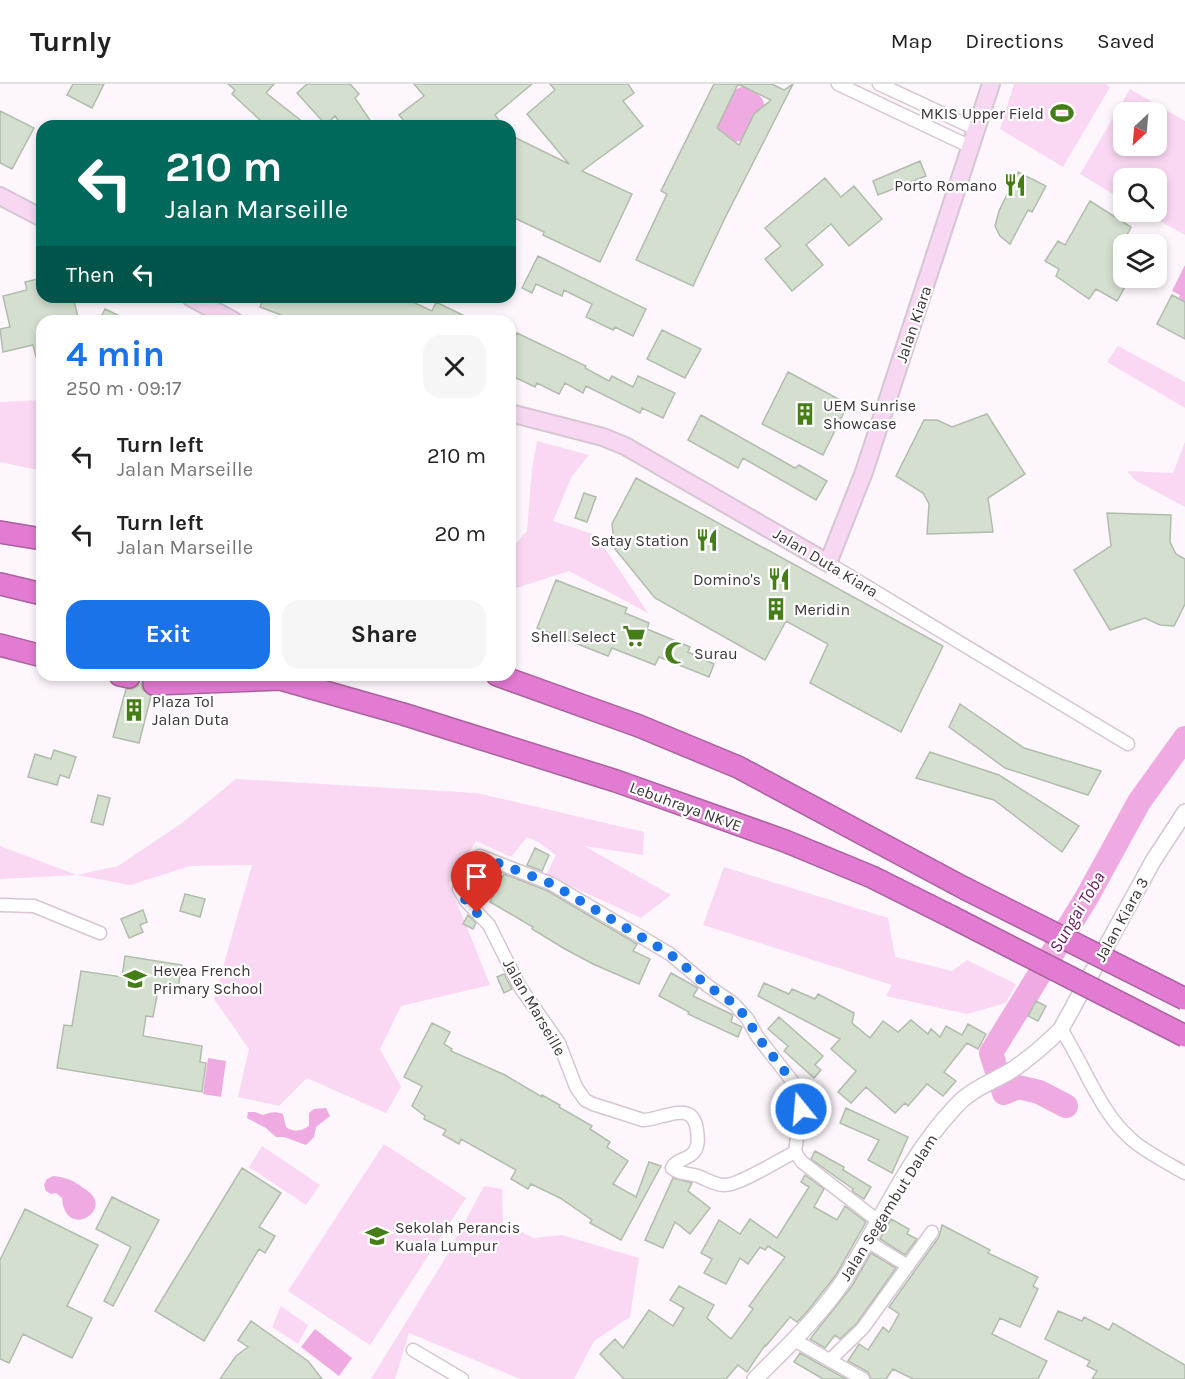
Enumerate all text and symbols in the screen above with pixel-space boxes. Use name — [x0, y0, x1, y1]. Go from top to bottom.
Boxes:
text: Turnly — [30, 25, 111, 58]
text: Map — [891, 29, 932, 53]
text: Directions — [965, 29, 1064, 53]
text: Saved — [1097, 29, 1155, 53]
sports icon: MKIS Upper Field — [1049, 100, 1075, 126]
north arrow — [1113, 102, 1167, 156]
map controls — [1113, 102, 1167, 288]
place label: MKIS Upper Field — [920, 104, 1044, 123]
text: 210 m — [165, 142, 282, 192]
icon: left — [66, 144, 144, 222]
button: search — [1113, 168, 1167, 222]
restaurant icon: Porto Romano — [1002, 172, 1028, 198]
place label: Porto Romano — [894, 176, 997, 195]
text: Jalan Marseille — [165, 193, 348, 225]
button: layers — [1113, 234, 1167, 288]
icon: left — [127, 258, 160, 291]
text: Then — [66, 262, 115, 288]
street label: Jalan Kiara — [891, 283, 935, 365]
text: 4 min — [66, 333, 165, 375]
button: close — [423, 335, 486, 398]
text: 250 m · 09:17 — [66, 377, 181, 400]
place label: UEM Sunrise Showcase — [823, 396, 916, 433]
building icon: UEM Sunrise Showcase — [792, 401, 818, 427]
text: Turn left — [117, 432, 204, 458]
icon: left — [66, 440, 99, 473]
text: 210 m — [427, 443, 486, 469]
text: Jalan Marseille — [117, 458, 253, 481]
text: Turn left — [117, 510, 204, 536]
icon: left — [66, 518, 99, 551]
text: 20 m — [434, 521, 486, 547]
street label: Jalan Duta Kiara — [770, 524, 882, 601]
restaurant icon: Satay Station — [694, 527, 720, 553]
place label: Satay Station — [591, 531, 689, 550]
text: Jalan Marseille — [117, 536, 253, 559]
restaurant icon: Domino's — [766, 566, 792, 592]
place label: Domino's — [693, 570, 761, 589]
building icon: Meridin — [763, 596, 789, 622]
button: Exit — [66, 600, 270, 669]
button: Share — [282, 600, 486, 669]
place label: Meridin — [794, 600, 850, 619]
supermarket icon: Shell Select — [621, 623, 647, 649]
place label: Shell Select — [531, 627, 616, 646]
mosque icon: Surau — [663, 640, 689, 666]
place label: Surau — [694, 644, 738, 663]
place label: Plaza Tol Jalan Duta — [152, 692, 229, 729]
building icon: Plaza Tol Jalan Duta — [121, 697, 147, 723]
street label: Lebuhraya NKVE — [627, 777, 744, 836]
pin — [451, 851, 502, 913]
icon: arrive — [460, 860, 493, 893]
water label: Sungai Toba — [1044, 868, 1110, 956]
street label: Jalan Kiara 3 — [1091, 874, 1152, 965]
street label: Jalan Marseille — [499, 955, 570, 1059]
place label: Hevea French Primary School — [153, 961, 263, 998]
school or university icon: Hevea French Primary School — [122, 966, 148, 992]
position arrow — [769, 1077, 833, 1141]
street label: Jalan Segambut Dalam — [836, 1130, 941, 1284]
place label: Sekolah Perancis Kuala Lumpur — [395, 1218, 520, 1255]
school or university icon: Sekolah Perancis Kuala Lumpur — [364, 1223, 390, 1249]

